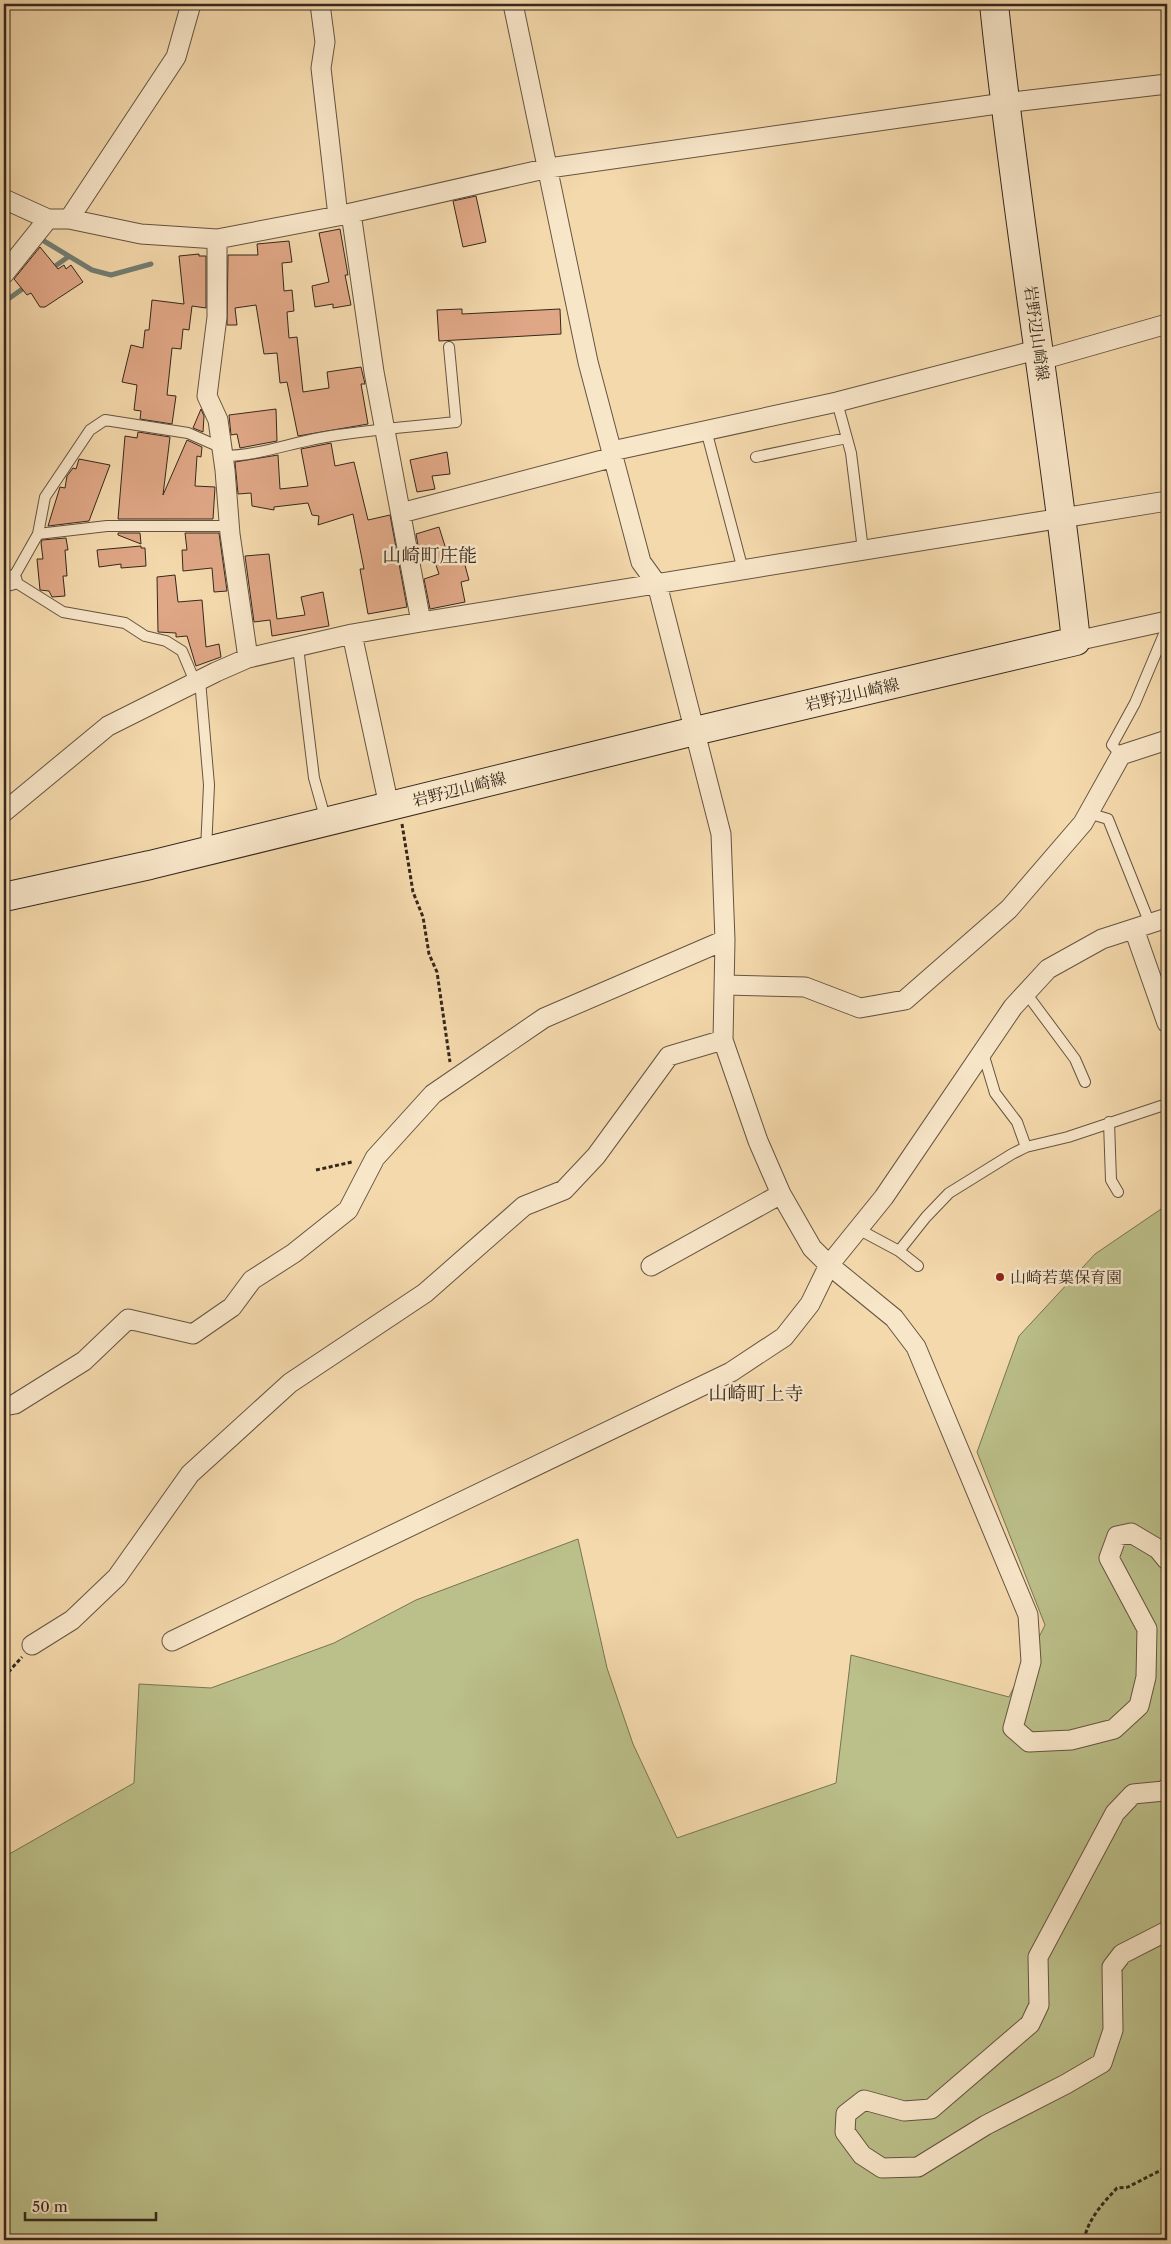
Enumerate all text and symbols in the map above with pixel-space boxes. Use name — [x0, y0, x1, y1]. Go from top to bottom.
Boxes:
street label: 岩野辺山崎線 — [1020, 284, 1054, 382]
district label: 山崎町庄能 — [382, 544, 478, 567]
street label: 岩野辺山崎線 — [803, 673, 901, 715]
street label: 岩野辺山崎線 — [410, 768, 508, 810]
place label: 山崎若葉保育園 — [1010, 1267, 1122, 1287]
marker: 山崎若葉保育園 — [994, 1271, 1006, 1283]
district label: 山崎町上寺 — [708, 1382, 804, 1405]
scale bar — [25, 2189, 156, 2221]
text: 50 m — [32, 2197, 68, 2216]

